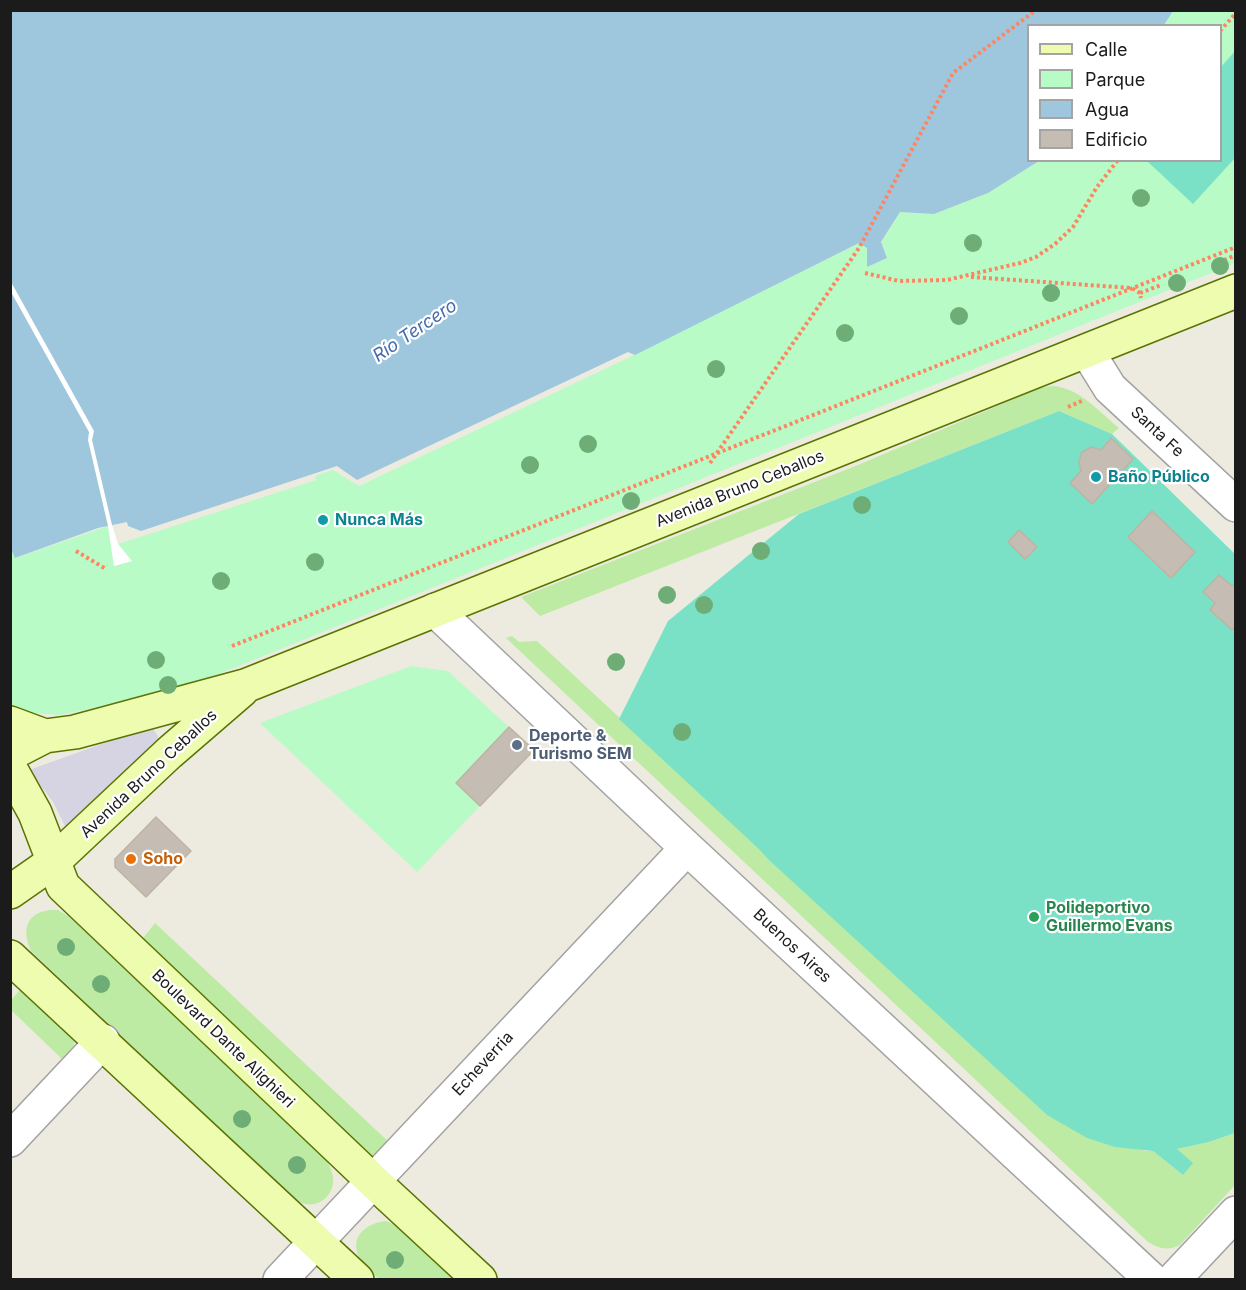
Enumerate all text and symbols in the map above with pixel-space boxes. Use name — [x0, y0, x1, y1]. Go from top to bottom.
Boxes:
legend — [1027, 24, 1222, 162]
text: Calle — [1085, 39, 1127, 60]
text: Parque — [1085, 69, 1145, 90]
text: Agua — [1085, 99, 1129, 120]
text: Edificio — [1085, 129, 1148, 150]
water label: Río Tercero — [369, 295, 461, 367]
street label: Santa Fe — [1126, 403, 1188, 461]
street label: Avenida Bruno Ceballos — [653, 446, 827, 532]
place label: Baño Público — [1108, 467, 1210, 487]
marker: Baño Público — [1089, 470, 1103, 484]
place label: Nunca Más — [335, 510, 423, 530]
marker: Nunca Más — [316, 513, 330, 527]
street label: Avenida Bruno Ceballos — [77, 706, 221, 842]
place label: Deporte & Turismo SEM — [529, 726, 632, 764]
marker: Deporte & Turismo SEM — [510, 738, 524, 752]
place label: Soho — [143, 849, 183, 869]
marker: Soho — [124, 852, 138, 866]
place label: Polideportivo Guillermo Evans — [1046, 898, 1173, 936]
street label: Buenos Aires — [749, 905, 835, 987]
marker: Polideportivo Guillermo Evans — [1027, 910, 1041, 924]
street label: Boulevard Dante Alighieri — [148, 966, 298, 1112]
street label: Echeverria — [448, 1028, 518, 1100]

